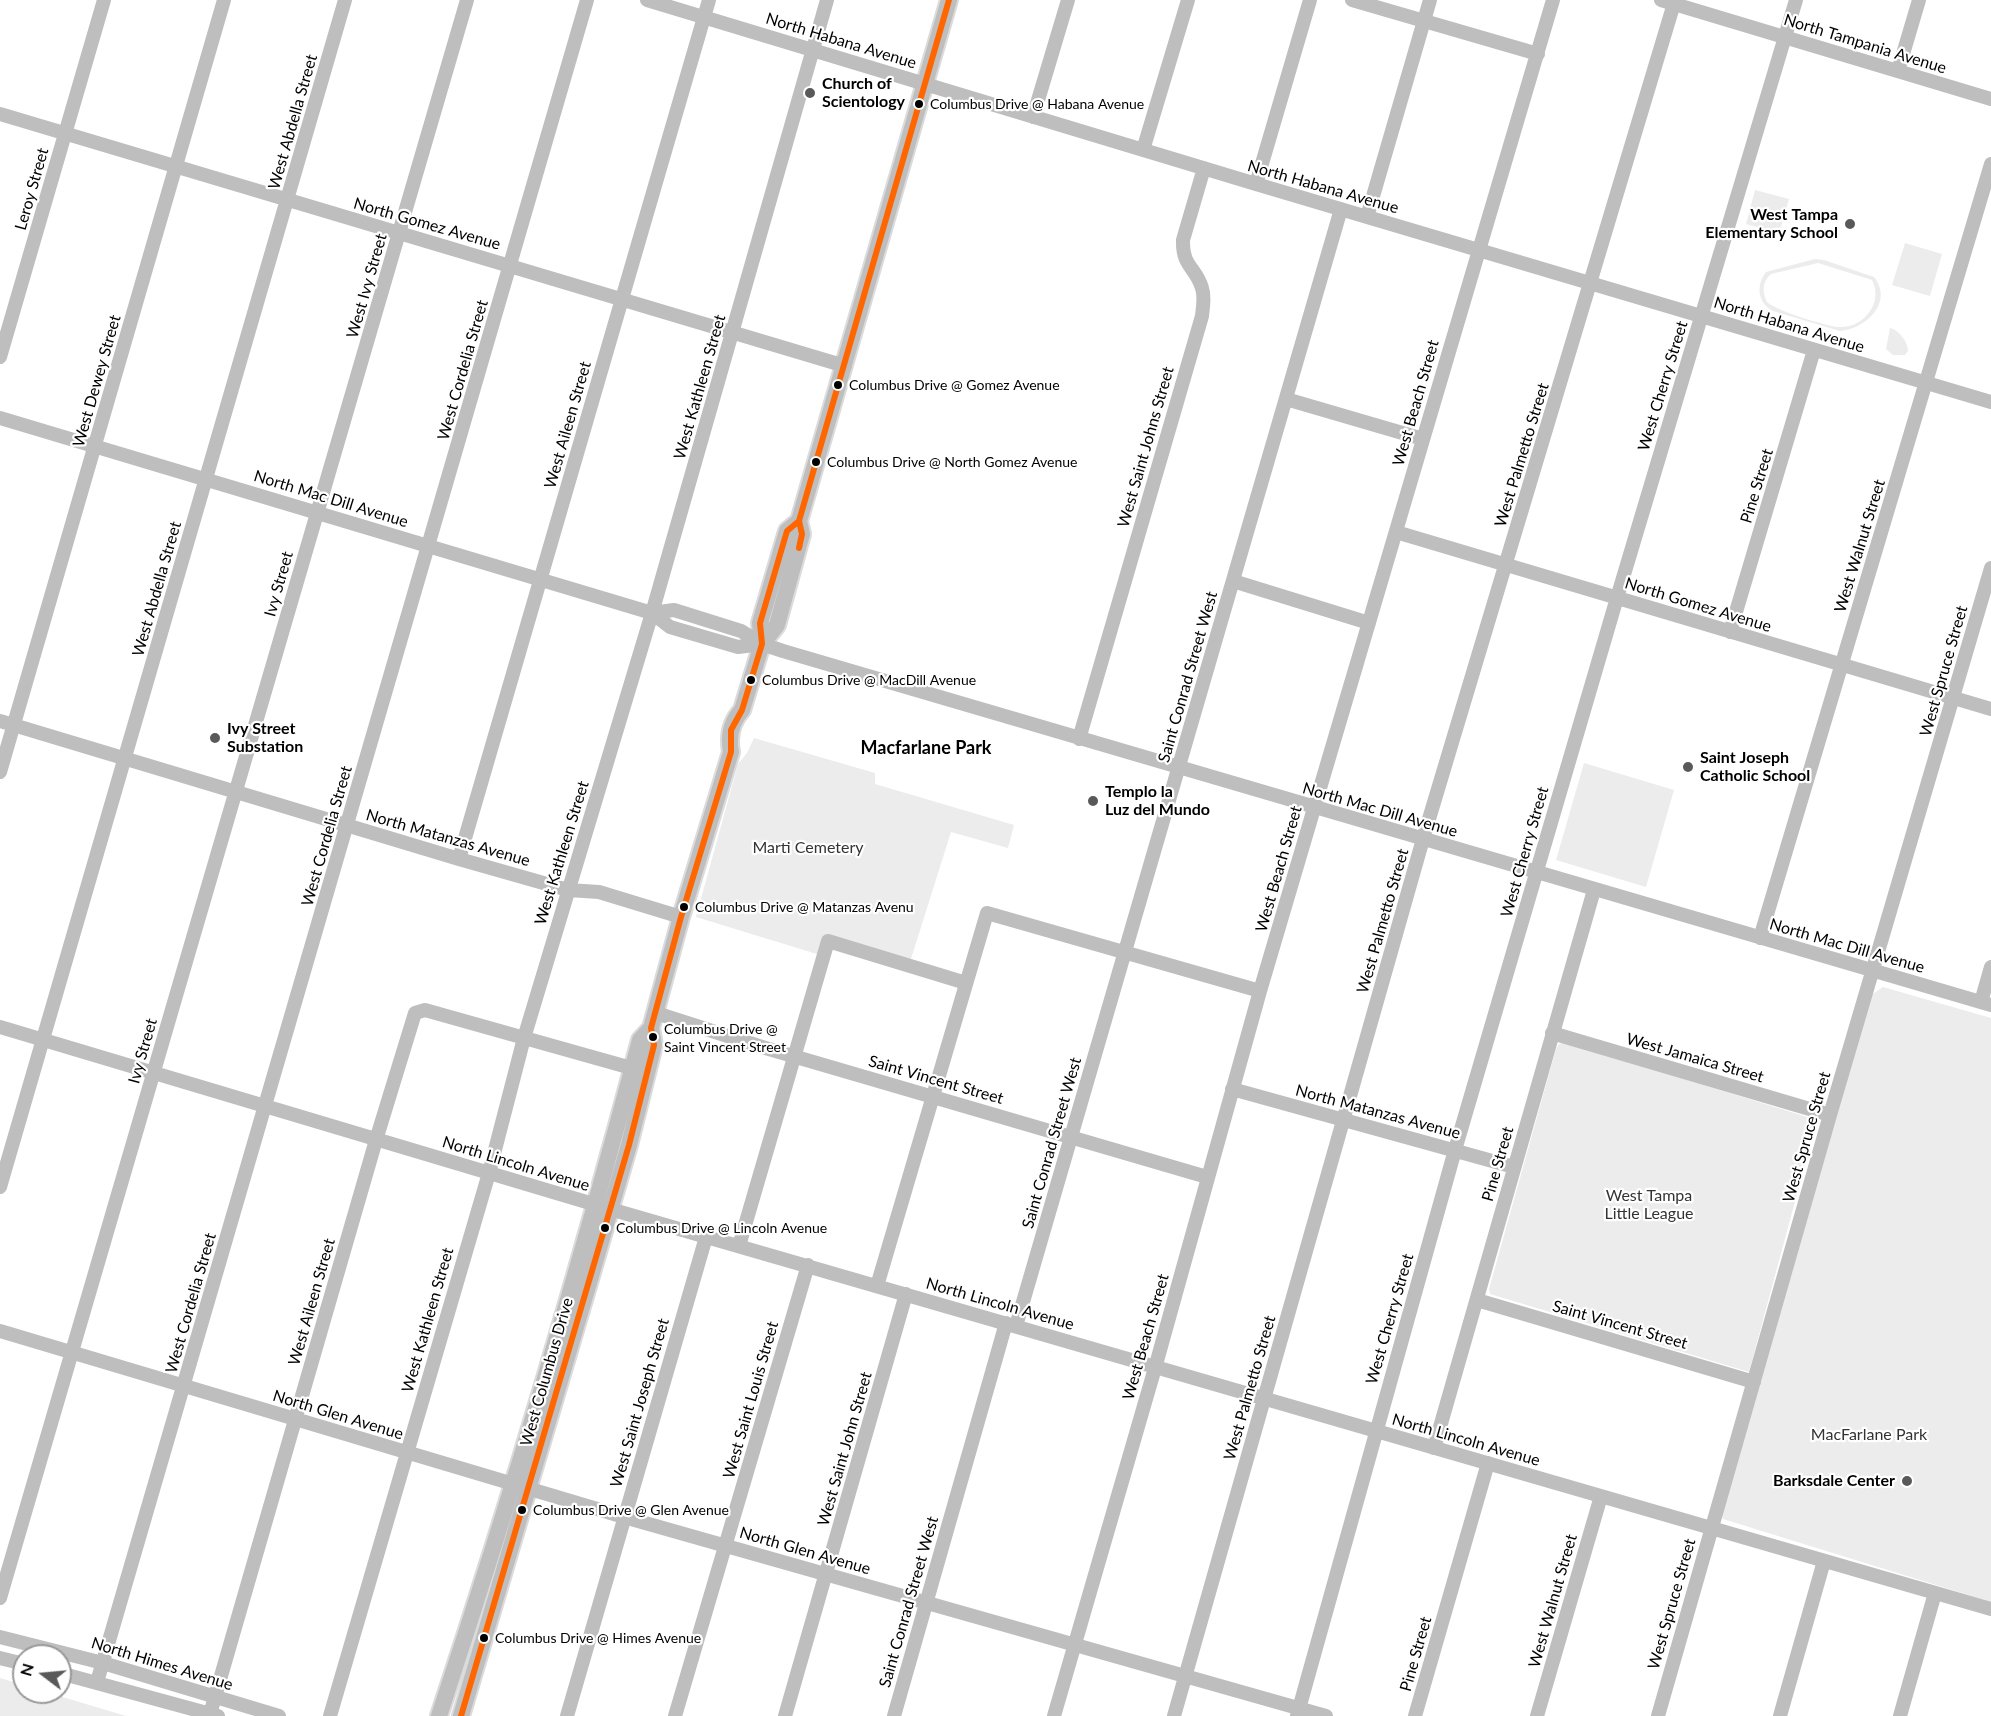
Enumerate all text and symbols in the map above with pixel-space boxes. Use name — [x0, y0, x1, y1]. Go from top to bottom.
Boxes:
street label: North Habana Avenue — [763, 9, 919, 73]
street label: North Tampania Avenue — [1781, 10, 1949, 78]
street label: West Abdella Street — [265, 52, 321, 192]
place label: Church of Scientology — [822, 74, 905, 112]
marker: Church of Scientology — [803, 86, 817, 100]
place label: Columbus Drive @ Habana Avenue — [930, 96, 1144, 112]
marker: Columbus Drive @ Habana Avenue — [913, 98, 925, 110]
street label: Leroy Street — [11, 146, 53, 232]
street label: North Habana Avenue — [1245, 156, 1401, 218]
street label: North Gomez Avenue — [351, 194, 503, 254]
place label: West Tampa Elementary School — [1705, 205, 1838, 243]
marker: West Tampa Elementary School — [1843, 217, 1857, 231]
street label: West Ivy Street — [343, 231, 391, 341]
street label: North Habana Avenue — [1711, 293, 1867, 357]
street label: West Cordelia Street — [434, 298, 492, 442]
street label: West Kathleen Street — [670, 312, 730, 462]
street label: West Dewey Street — [69, 313, 125, 449]
street label: West Cherry Street — [1634, 319, 1692, 453]
street label: West Beach Street — [1389, 338, 1443, 468]
street label: West Aileen Street — [541, 359, 595, 491]
street label: West Saint Johns Street — [1114, 364, 1178, 530]
place label: Columbus Drive @ Gomez Avenue — [849, 377, 1060, 393]
marker: Columbus Drive @ Gomez Avenue — [832, 379, 844, 391]
street label: West Palmetto Street — [1491, 381, 1553, 529]
street label: Pine Street — [1737, 446, 1777, 526]
place label: Columbus Drive @ North Gomez Avenue — [827, 454, 1077, 470]
marker: Columbus Drive @ North Gomez Avenue — [810, 456, 822, 468]
street label: North Mac Dill Avenue — [252, 466, 410, 532]
street label: West Walnut Street — [1831, 477, 1889, 615]
street label: West Abdella Street — [129, 519, 185, 659]
street label: Ivy Street — [261, 549, 297, 619]
street label: North Gomez Avenue — [1622, 574, 1774, 636]
street label: Saint Conrad Street West — [1154, 589, 1222, 765]
street label: West Spruce Street — [1916, 603, 1972, 739]
place label: Columbus Drive @ MacDill Avenue — [762, 672, 976, 688]
marker: Columbus Drive @ MacDill Avenue — [745, 674, 757, 686]
place label: Ivy Street Substation — [227, 719, 303, 757]
marker: Ivy Street Substation — [208, 731, 222, 745]
district label: Macfarlane Park — [861, 737, 991, 759]
place label: Saint Joseph Catholic School — [1700, 748, 1810, 786]
marker: Saint Joseph Catholic School — [1681, 760, 1695, 774]
street label: West Cordelia Street — [298, 764, 356, 908]
street label: West Kathleen Street — [531, 779, 593, 927]
street label: North Mac Dill Avenue — [1300, 779, 1460, 841]
place label: Templo la Luz del Mundo — [1105, 782, 1210, 820]
street label: West Cherry Street — [1497, 784, 1553, 920]
marker: Templo la Luz del Mundo — [1086, 794, 1100, 808]
street label: West Beach Street — [1252, 804, 1306, 934]
street label: North Matanzas Avenue — [364, 805, 532, 871]
park label: Marti Cemetery — [752, 838, 864, 858]
street label: West Palmetto Street — [1353, 846, 1413, 996]
place label: Columbus Drive @ Matanzas Avenu — [695, 899, 914, 915]
marker: Columbus Drive @ Matanzas Avenu — [678, 901, 690, 913]
street label: North Mac Dill Avenue — [1767, 915, 1927, 977]
street label: Ivy Street — [125, 1016, 161, 1086]
place label: Columbus Drive @ Saint Vincent Street — [664, 1021, 786, 1054]
street label: West Jamaica Street — [1624, 1029, 1766, 1087]
marker: Columbus Drive @ Saint Vincent Street — [647, 1031, 659, 1043]
street label: Saint Vincent Street — [866, 1052, 1006, 1108]
street label: Saint Conrad Street West — [1018, 1055, 1086, 1231]
street label: West Spruce Street — [1779, 1069, 1835, 1205]
street label: North Matanzas Avenue — [1293, 1081, 1463, 1143]
street label: Pine Street — [1478, 1124, 1518, 1204]
street label: North Lincoln Avenue — [440, 1132, 592, 1196]
park label: West Tampa Little League — [1604, 1186, 1694, 1224]
place label: Columbus Drive @ Lincoln Avenue — [616, 1220, 827, 1236]
marker: Columbus Drive @ Lincoln Avenue — [599, 1222, 611, 1234]
street label: West Cordelia Street — [162, 1231, 220, 1375]
street label: West Aileen Street — [285, 1236, 339, 1368]
street label: West Kathleen Street — [398, 1245, 458, 1395]
street label: West Cherry Street — [1362, 1251, 1418, 1387]
street label: West Beach Street — [1119, 1272, 1173, 1402]
street label: North Lincoln Avenue — [924, 1274, 1076, 1334]
street label: West Columbus Drive — [517, 1296, 577, 1448]
street label: Saint Vincent Street — [1550, 1297, 1690, 1353]
street label: West Palmetto Street — [1220, 1313, 1280, 1463]
street label: West Saint Joseph Street — [607, 1316, 673, 1490]
street label: West Saint Louis Street — [719, 1319, 783, 1481]
street label: West Saint John Street — [814, 1370, 876, 1528]
street label: North Glen Avenue — [270, 1386, 406, 1444]
street label: North Lincoln Avenue — [1390, 1410, 1542, 1470]
park label: MacFarlane Park — [1811, 1425, 1927, 1445]
place label: Barksdale Center — [1773, 1471, 1895, 1491]
marker: Barksdale Center — [1900, 1474, 1914, 1488]
place label: Columbus Drive @ Glen Avenue — [533, 1502, 729, 1518]
marker: Columbus Drive @ Glen Avenue — [516, 1504, 528, 1516]
street label: Saint Conrad Street West — [875, 1514, 943, 1690]
street label: North Glen Avenue — [737, 1523, 873, 1579]
street label: West Walnut Street — [1525, 1532, 1581, 1670]
street label: West Spruce Street — [1644, 1536, 1700, 1672]
street label: Pine Street — [1396, 1614, 1436, 1694]
place label: Columbus Drive @ Himes Avenue — [495, 1630, 701, 1646]
marker: Columbus Drive @ Himes Avenue — [478, 1632, 490, 1644]
street label: North Himes Avenue — [89, 1633, 235, 1695]
north arrow — [12, 1644, 72, 1704]
text: N — [15, 1661, 37, 1678]

